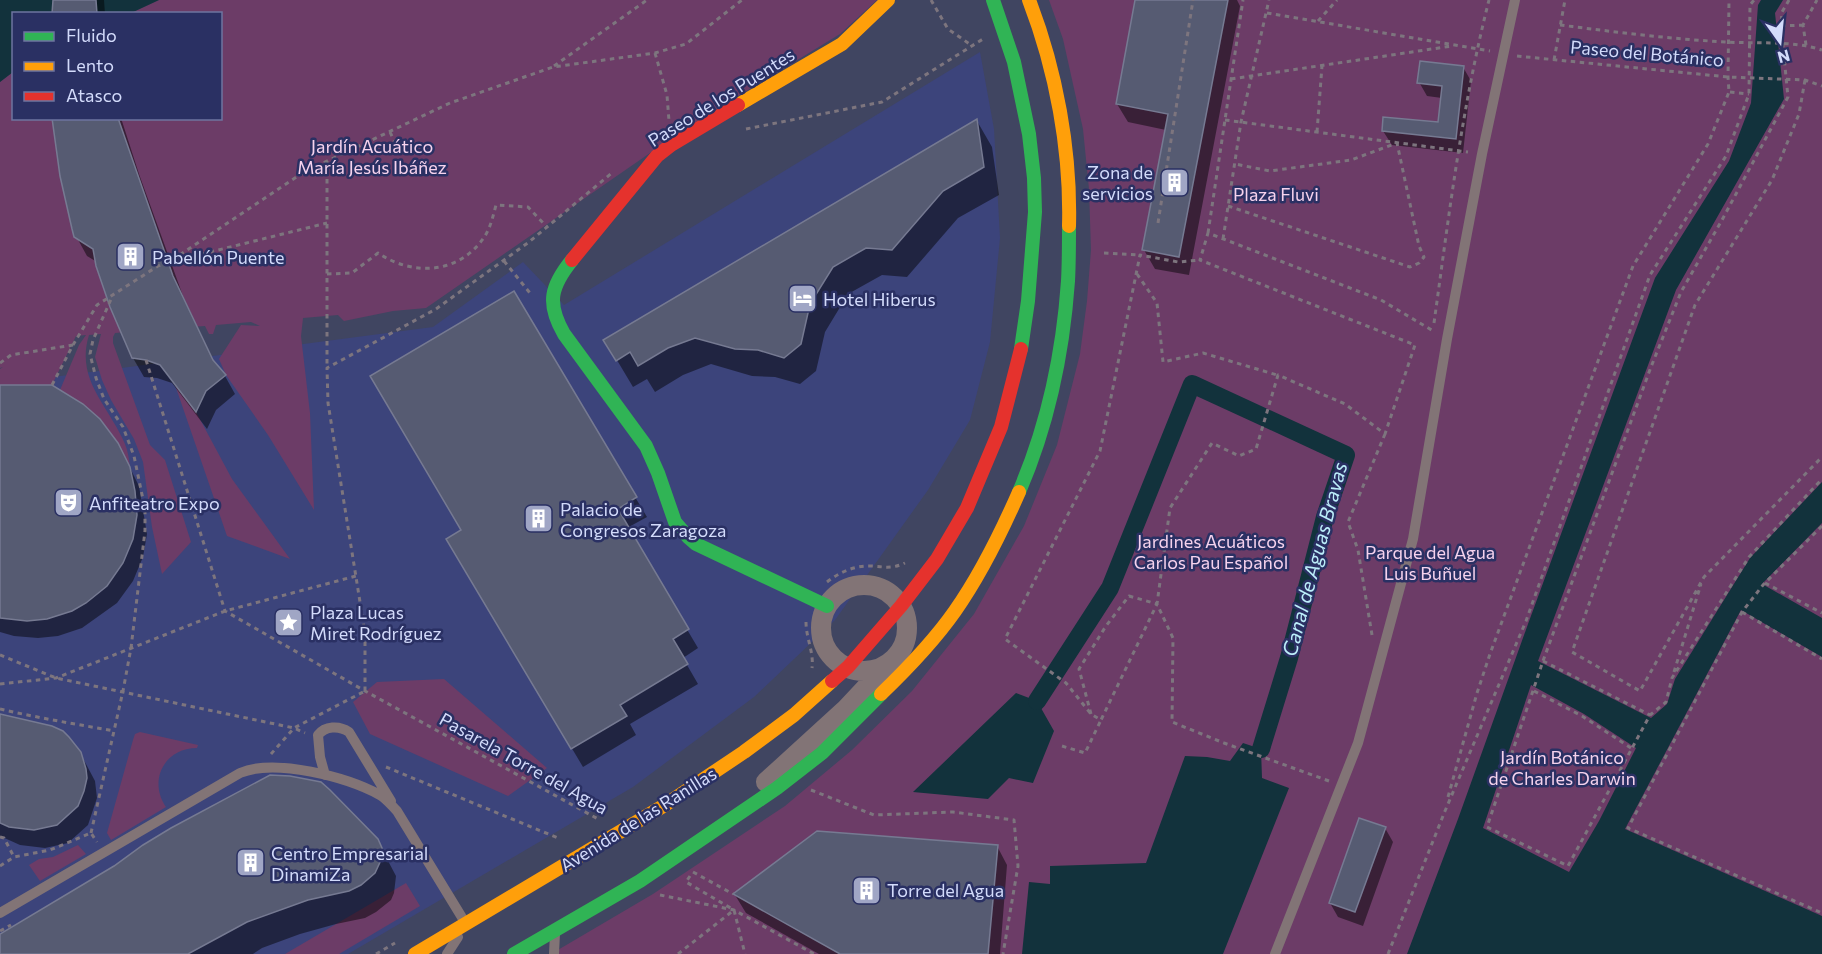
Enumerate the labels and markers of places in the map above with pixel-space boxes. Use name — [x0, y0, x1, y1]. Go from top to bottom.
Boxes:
place label: Zona de servicios — [1082, 161, 1153, 204]
building icon: Zona de servicios — [1158, 166, 1190, 198]
building icon: Pabellón Puente — [115, 241, 147, 273]
place label: Pabellón Puente — [152, 246, 284, 268]
hotel icon: Hotel Hiberus — [786, 283, 818, 315]
place label: Hotel Hiberus — [823, 288, 936, 310]
theatre icon: Anfiteatro Expo — [52, 487, 84, 519]
place label: Anfiteatro Expo — [89, 492, 220, 514]
place label: Palacio de Congresos Zaragoza — [560, 498, 727, 541]
building icon: Palacio de Congresos Zaragoza — [523, 503, 555, 535]
place label: Plaza Lucas Miret Rodríguez — [310, 601, 442, 644]
place icon: Plaza Lucas Miret Rodríguez — [273, 606, 305, 638]
place label: Centro Empresarial DinamiZa — [271, 842, 428, 885]
building icon: Centro Empresarial DinamiZa — [234, 847, 266, 879]
building icon: Torre del Agua — [850, 874, 882, 906]
place label: Torre del Agua — [887, 879, 1004, 901]

